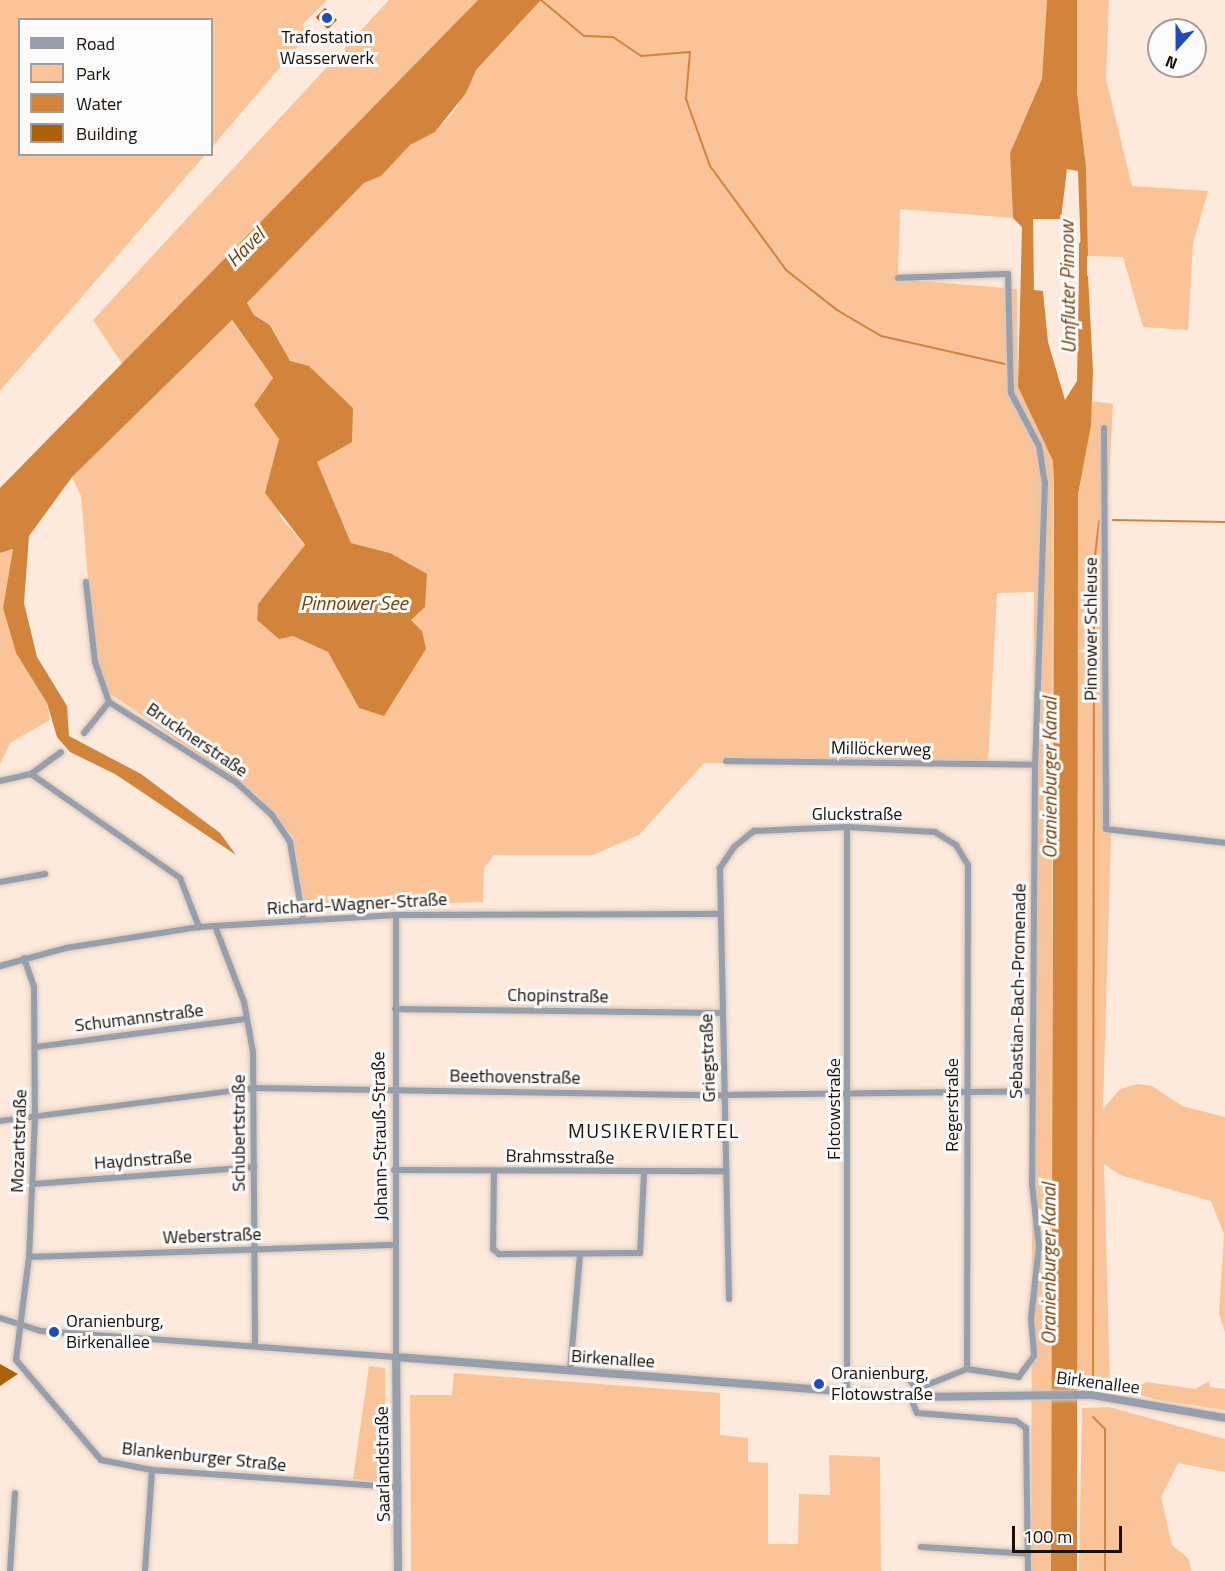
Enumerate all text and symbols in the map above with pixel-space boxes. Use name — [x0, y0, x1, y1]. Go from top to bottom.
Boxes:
marker: Trafostation Wasserwerk — [320, 11, 334, 25]
legend — [18, 18, 213, 156]
north arrow — [1147, 18, 1207, 78]
place label: Trafostation Wasserwerk — [280, 27, 374, 70]
text: Road — [76, 30, 115, 57]
text: N — [1162, 50, 1181, 76]
text: Park — [76, 60, 110, 87]
text: Water — [76, 90, 122, 117]
text: Building — [76, 120, 137, 147]
water label: Umfluter Pinnow — [1054, 220, 1080, 354]
water label: Havel — [221, 223, 269, 271]
street label: Pinnower Schleuse — [1080, 557, 1102, 701]
water label: Pinnower See — [300, 590, 408, 614]
water label: Oranienburger Kanal — [1037, 697, 1061, 859]
street label: Brucknerstraße — [142, 698, 252, 782]
street label: Millöckerweg — [831, 737, 931, 761]
street label: Gluckstraße — [812, 803, 902, 825]
street label: Sebastian-Bach-Promenade — [1005, 883, 1031, 1099]
street label: Richard-Wagner-Straße — [266, 888, 448, 920]
street label: Chopinstraße — [507, 984, 609, 1008]
street label: Schumannstraße — [73, 999, 205, 1037]
street label: Griegstraße — [696, 1013, 720, 1103]
street label: Johann-Strauß-Straße — [368, 1051, 392, 1221]
street label: Flotowstraße — [823, 1058, 845, 1160]
street label: Regerstraße — [941, 1058, 963, 1152]
street label: Beethovenstraße — [449, 1065, 581, 1089]
street label: Schubertstraße — [228, 1074, 250, 1192]
street label: Mozartstraße — [6, 1089, 32, 1193]
district label: MUSIKERVIERTEL — [568, 1118, 740, 1142]
street label: Brahmsstraße — [505, 1145, 615, 1169]
street label: Haydnstraße — [93, 1146, 193, 1174]
water label: Oranienburger Kanal — [1036, 1183, 1060, 1345]
street label: Weberstraße — [162, 1223, 262, 1249]
place label: Oranienburg, Birkenallee — [66, 1311, 164, 1354]
marker: Oranienburg, Birkenallee — [47, 1325, 61, 1339]
street label: Birkenallee — [570, 1345, 656, 1373]
place label: Oranienburg, Flotowstraße — [831, 1363, 933, 1406]
street label: Birkenallee — [1055, 1367, 1141, 1399]
marker: Oranienburg, Flotowstraße — [812, 1377, 826, 1391]
street label: Saarlandstraße — [371, 1406, 395, 1522]
street label: Blankenburger Straße — [121, 1438, 287, 1476]
scale bar — [1015, 1514, 1124, 1552]
text: 100 m — [1023, 1523, 1072, 1550]

